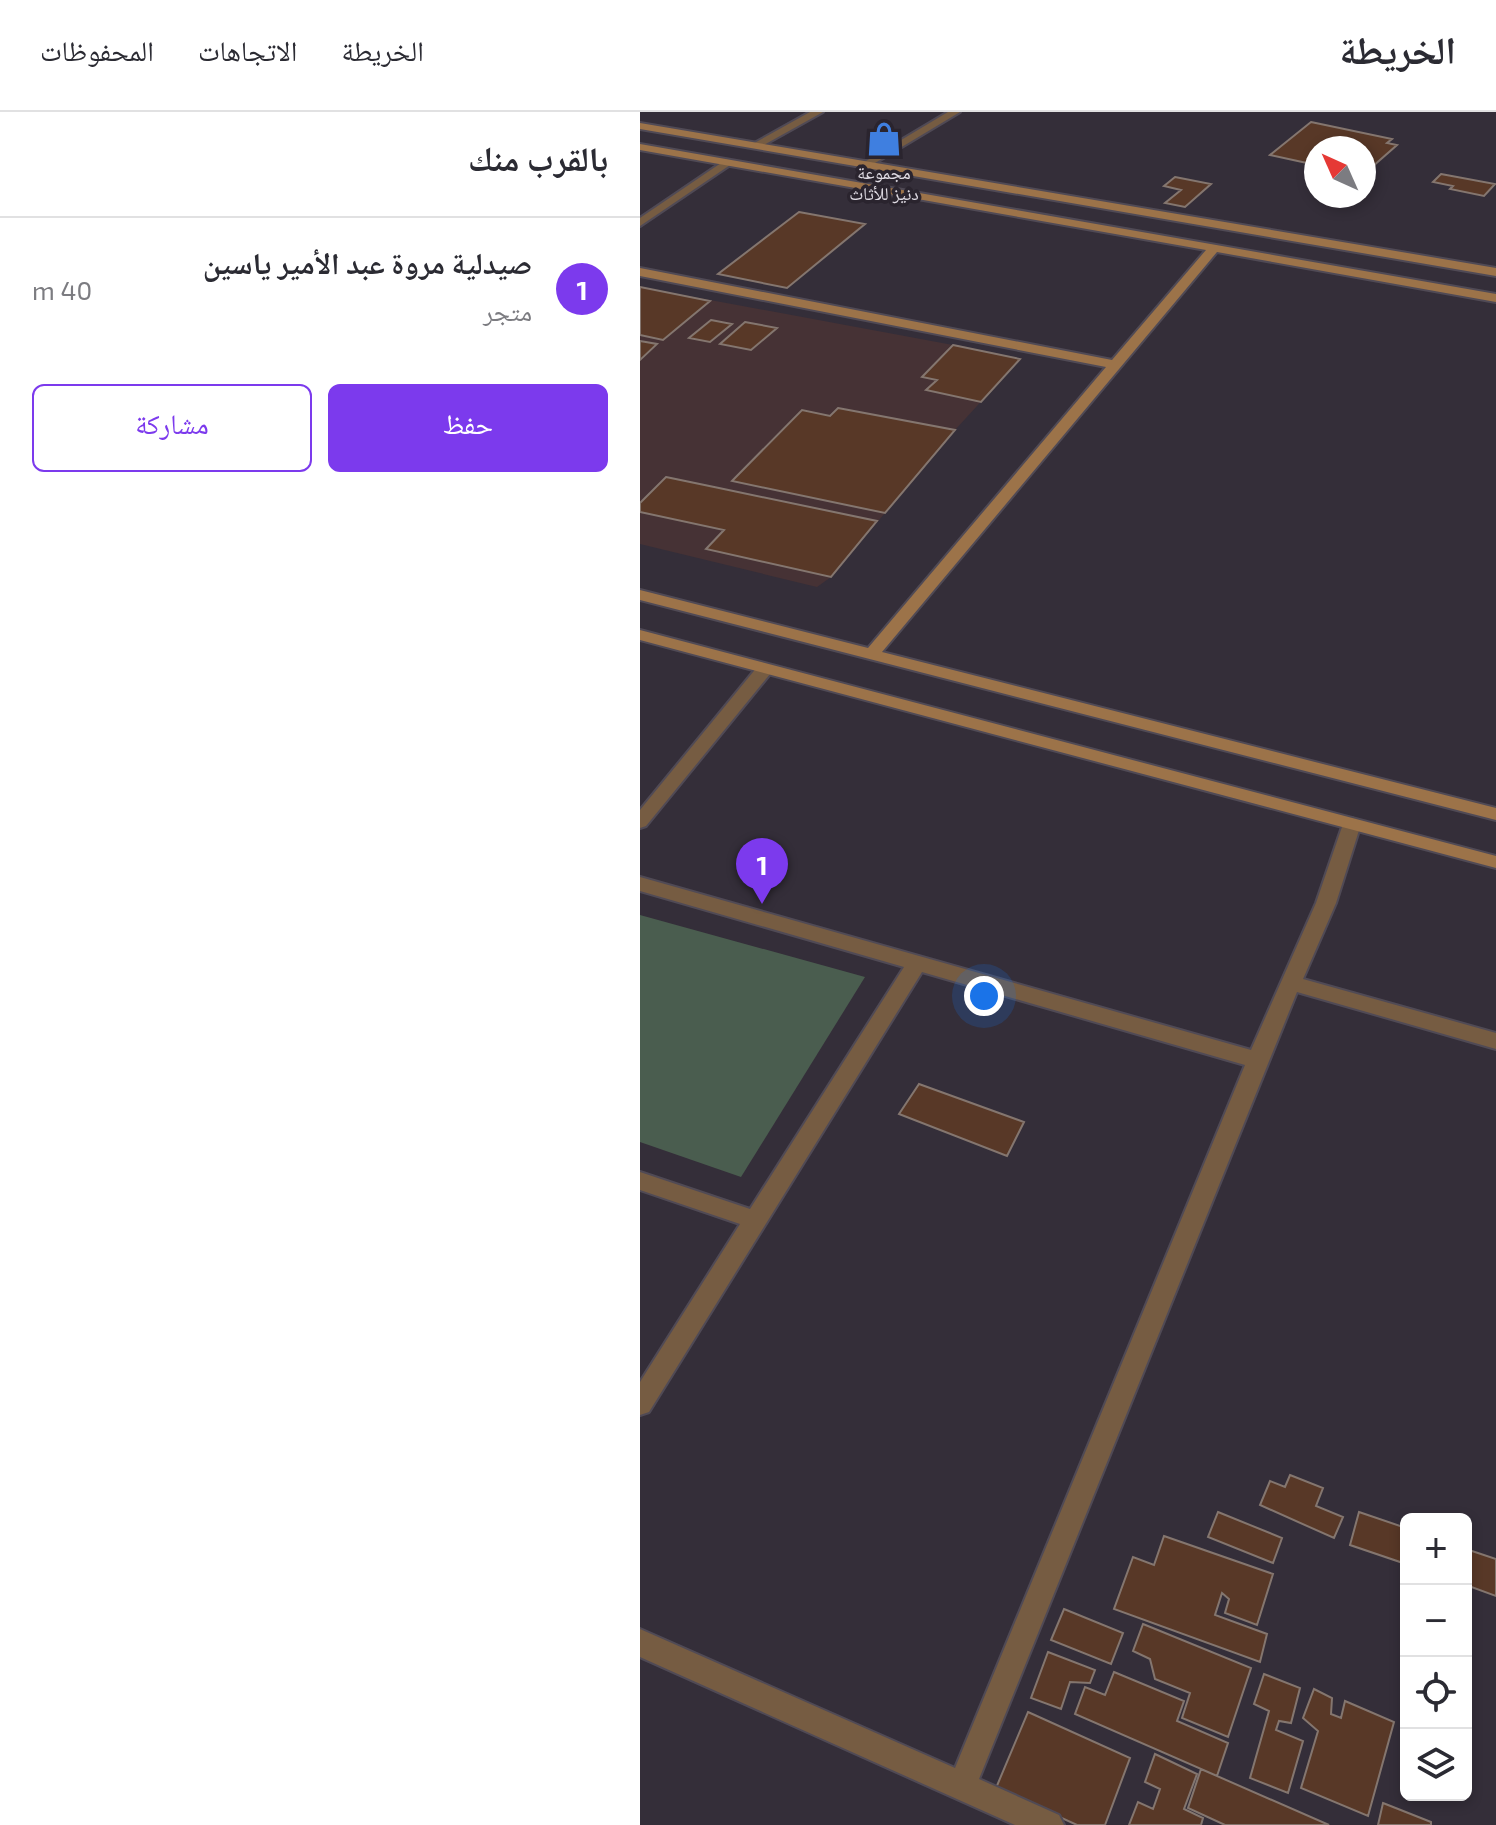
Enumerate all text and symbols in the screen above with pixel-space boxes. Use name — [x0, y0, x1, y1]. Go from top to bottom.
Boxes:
text: الخريطة — [1339, 26, 1456, 72]
text: المحفوظات — [40, 33, 154, 67]
text: الاتجاهات — [198, 33, 297, 67]
text: الخريطة — [341, 33, 424, 67]
shop icon: مجموعة دنيز للأثاث — [865, 120, 903, 158]
north arrow — [1304, 136, 1376, 208]
text: بالقرب منك — [468, 137, 608, 178]
place label: مجموعة دنيز للأثاث — [849, 161, 919, 204]
text: صيدلية مروة عبد الأمير ياسين — [203, 244, 532, 280]
text: 40 m — [32, 274, 92, 305]
text: 1 — [576, 274, 588, 305]
text: متجر — [483, 295, 532, 326]
button: مشاركة — [32, 384, 312, 472]
button: حفظ — [328, 384, 608, 472]
pin: 1 — [736, 838, 788, 904]
your location — [964, 976, 1004, 1016]
map controls — [1400, 1513, 1472, 1801]
button: + — [1400, 1513, 1472, 1585]
button: − — [1400, 1585, 1472, 1657]
button: locate — [1400, 1657, 1472, 1729]
button: layers — [1400, 1729, 1472, 1801]

